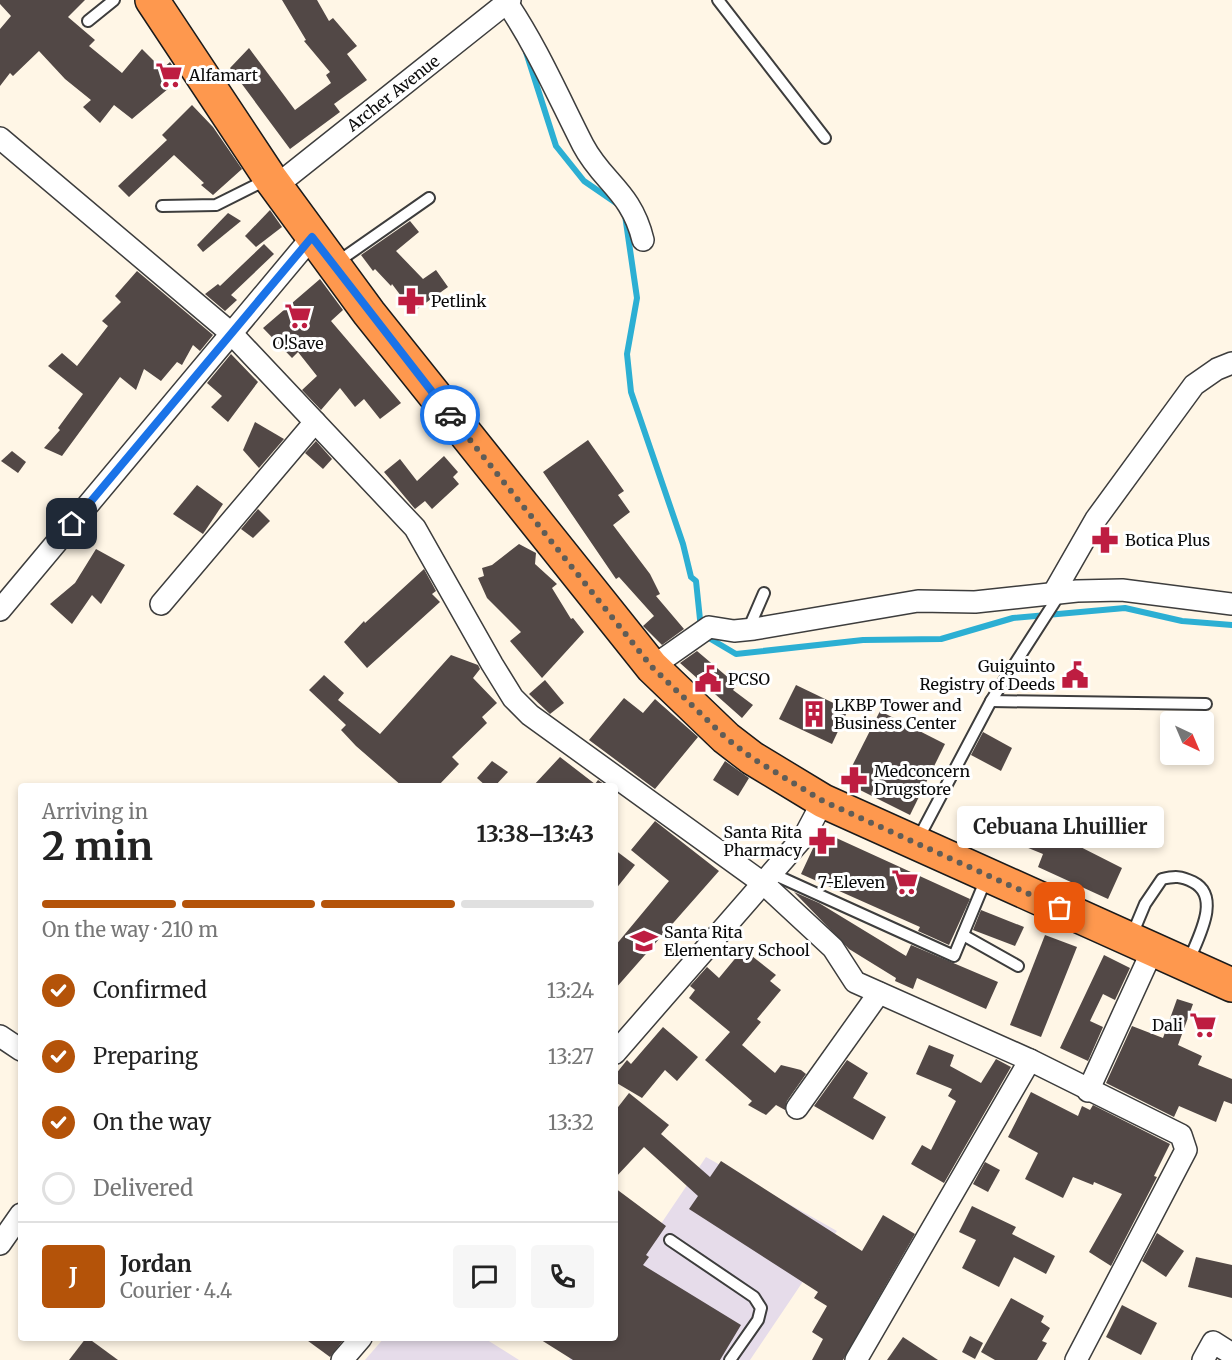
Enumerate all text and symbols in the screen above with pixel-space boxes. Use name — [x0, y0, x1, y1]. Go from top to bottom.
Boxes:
street label: Archer Avenue — [342, 51, 443, 136]
supermarket icon: Alfamart — [154, 60, 184, 90]
place label: Alfamart — [188, 65, 259, 85]
pharmacy icon: Petlink — [396, 286, 426, 316]
place label: Petlink — [431, 291, 487, 311]
supermarket icon: O!Save — [283, 301, 313, 331]
place label: O!Save — [272, 333, 324, 353]
courier — [420, 385, 480, 445]
icon: car — [434, 399, 467, 432]
pin — [46, 498, 97, 549]
icon: home — [55, 507, 88, 540]
pharmacy icon: Botica Plus — [1090, 525, 1120, 555]
place label: Botica Plus — [1125, 530, 1210, 550]
place label: Guiguinto Registry of Deeds — [920, 656, 1055, 694]
public building icon: Guiguinto Registry of Deeds — [1060, 660, 1090, 690]
public building icon: PCSO — [693, 664, 723, 694]
place label: PCSO — [728, 669, 770, 689]
place label: LKBP Tower and Business Center — [834, 695, 962, 733]
building icon: LKBP Tower and Business Center — [799, 699, 829, 729]
north arrow — [1160, 711, 1214, 765]
map controls — [1160, 711, 1214, 765]
place label: Medconcern Drugstore — [874, 761, 970, 799]
pharmacy icon: Medconcern Drugstore — [839, 765, 869, 795]
text: Arriving in — [42, 799, 148, 824]
callout: Cebuana Lhuillier — [956, 806, 1164, 848]
text: Cebuana Lhuillier — [973, 814, 1148, 839]
text: 13:38–13:43 — [477, 820, 594, 848]
text: 2 min — [42, 822, 153, 871]
place label: Santa Rita Pharmacy — [724, 822, 803, 860]
pharmacy icon: Santa Rita Pharmacy — [807, 826, 837, 856]
supermarket icon: 7-Eleven — [890, 867, 920, 897]
place label: 7-Eleven — [818, 872, 885, 892]
pin — [1034, 882, 1085, 933]
icon: bag — [1043, 891, 1076, 924]
text: On the way · 210 m — [42, 917, 218, 942]
place label: Santa Rita Elementary School — [664, 922, 810, 960]
school or university icon: Santa Rita Elementary School — [629, 926, 659, 956]
icon: check — [42, 974, 75, 1007]
text: Confirmed — [93, 976, 207, 1004]
text: 13:24 — [547, 978, 594, 1003]
supermarket icon: Dali — [1188, 1010, 1218, 1040]
place label: Dali — [1152, 1015, 1183, 1035]
icon: check — [42, 1040, 75, 1073]
text: Preparing — [93, 1042, 198, 1070]
text: 13:27 — [548, 1044, 594, 1069]
icon: check — [42, 1106, 75, 1139]
text: On the way — [93, 1108, 211, 1136]
text: 13:32 — [548, 1110, 594, 1135]
text: Delivered — [93, 1174, 193, 1202]
button: chat — [453, 1245, 516, 1308]
button: phone — [531, 1245, 594, 1308]
text: Jordan — [120, 1250, 192, 1278]
text: J — [69, 1262, 78, 1290]
text: Courier · 4.4 — [120, 1278, 232, 1303]

